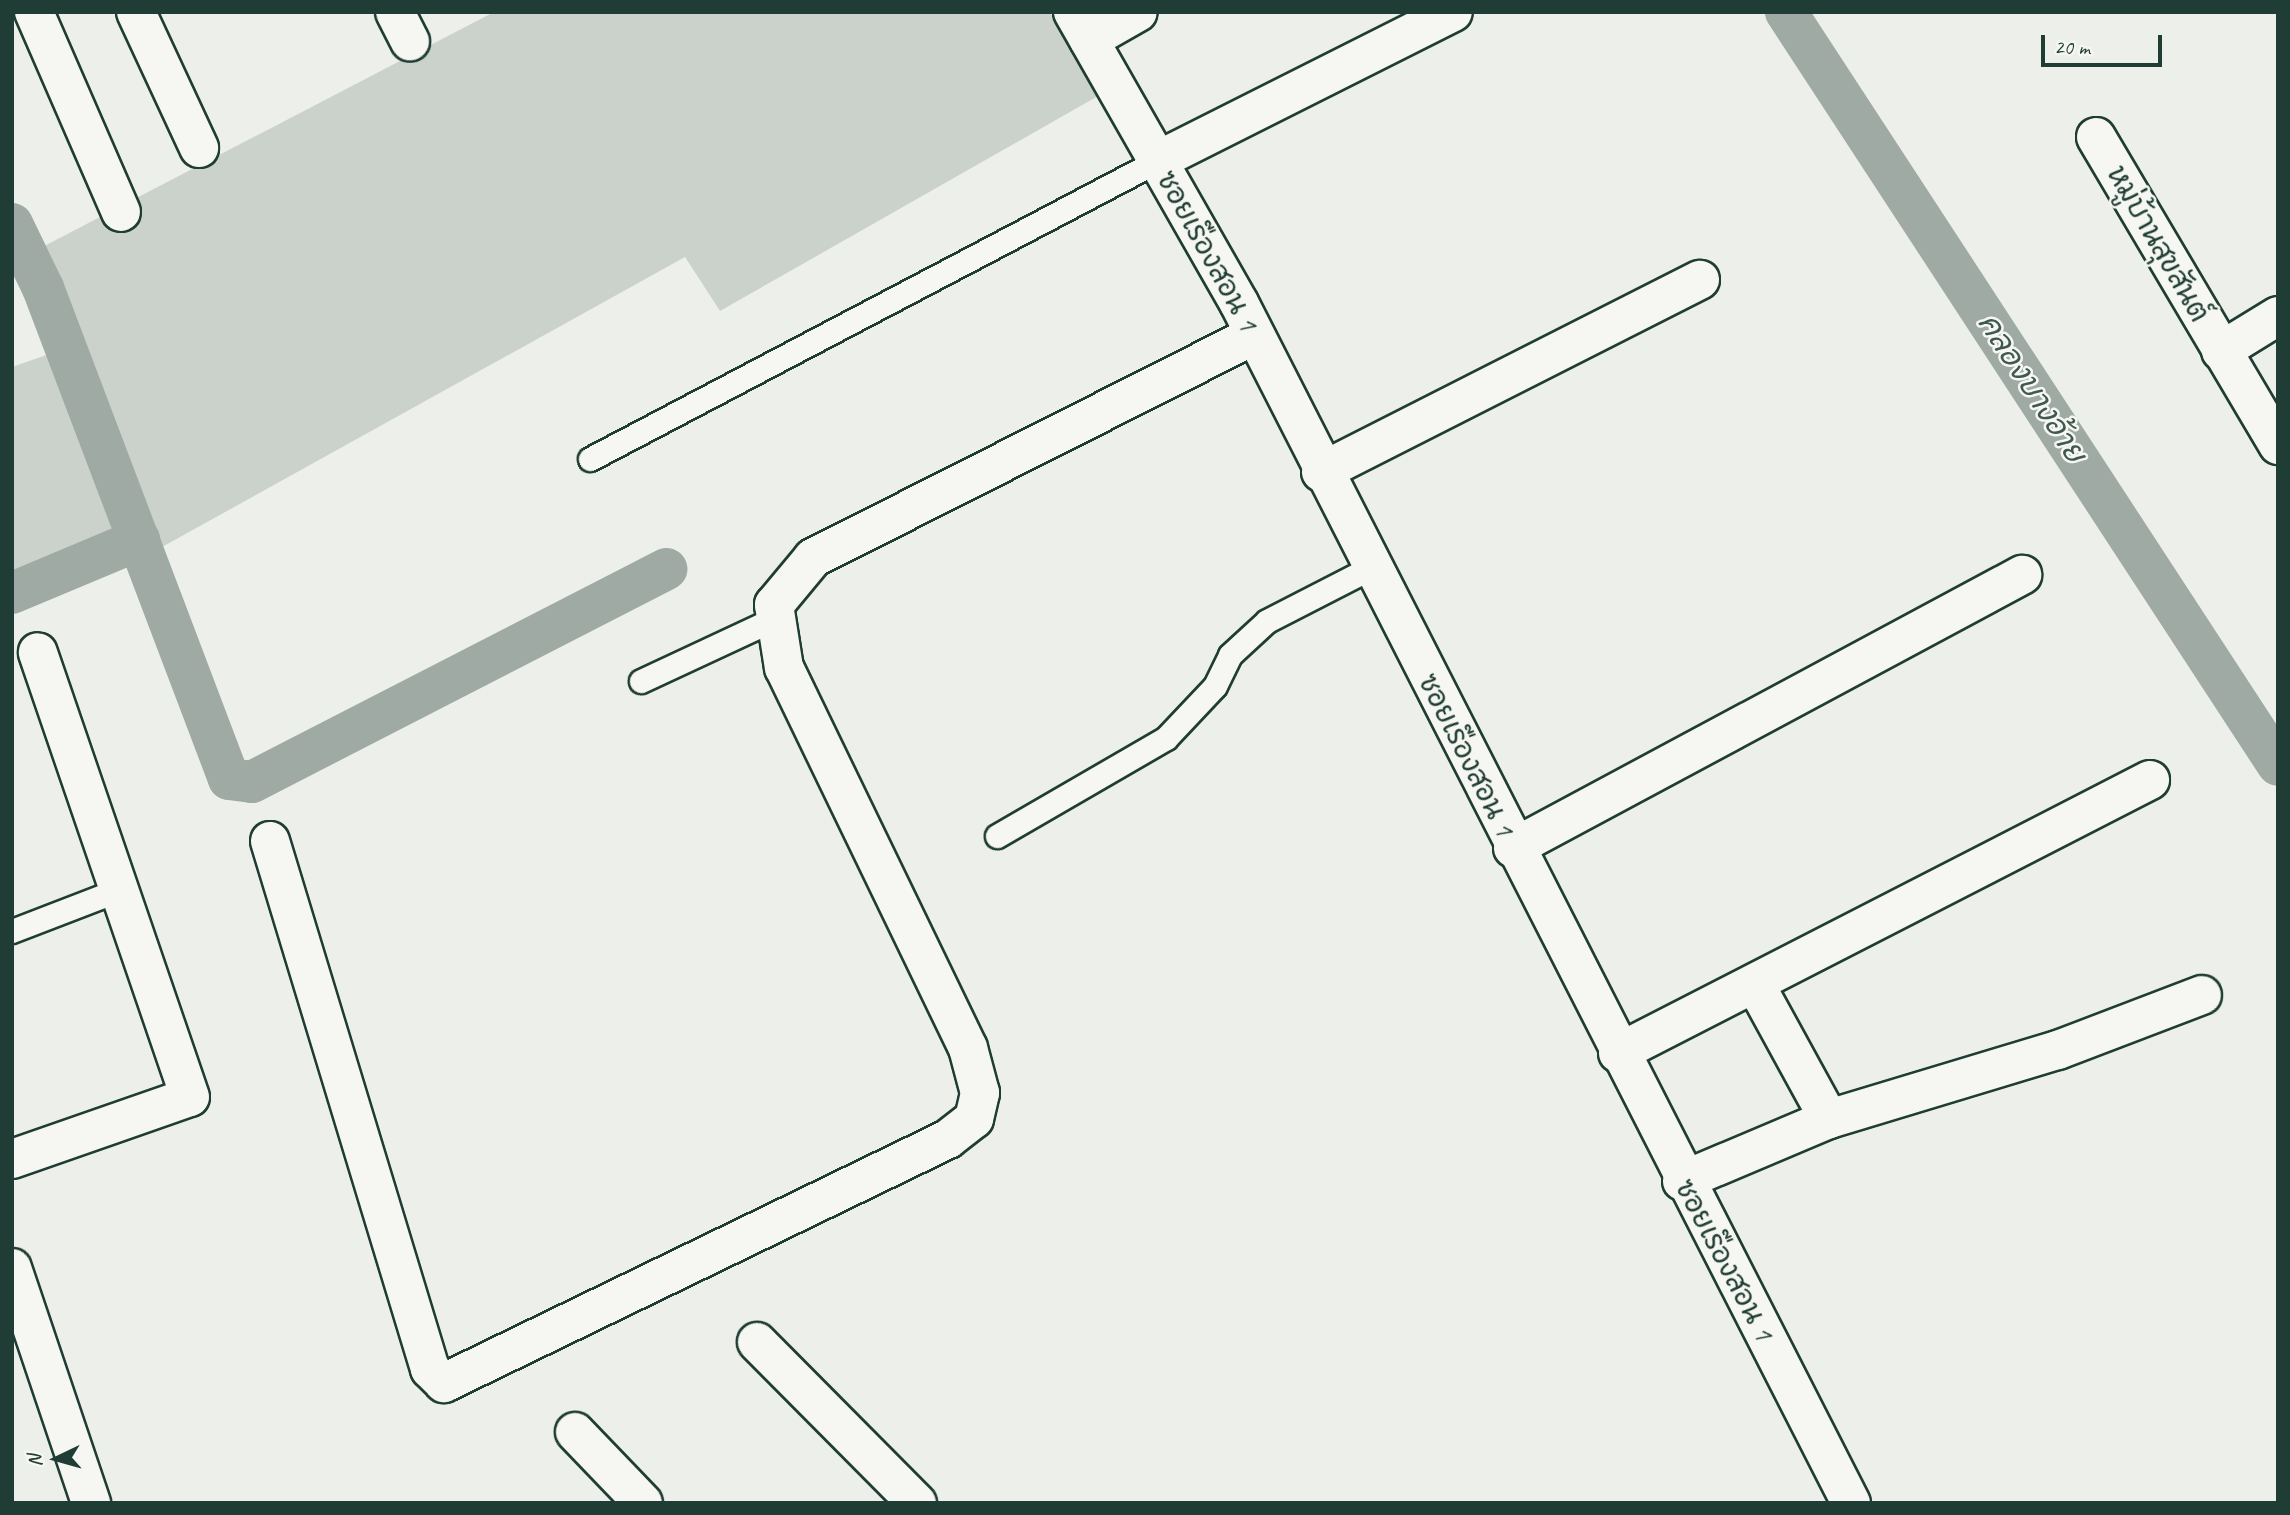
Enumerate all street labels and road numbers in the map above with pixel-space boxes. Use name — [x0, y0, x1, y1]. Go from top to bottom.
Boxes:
street label: หมู่บ้านสุขสันต์ — [2100, 160, 2216, 328]
street label: ซอยเรืองสอน 1 — [1149, 165, 1265, 337]
street label: ซอยเรืองสอน 1 — [1411, 668, 1521, 842]
street label: ซอยเรืองสอน 1 — [1667, 1174, 1781, 1346]

